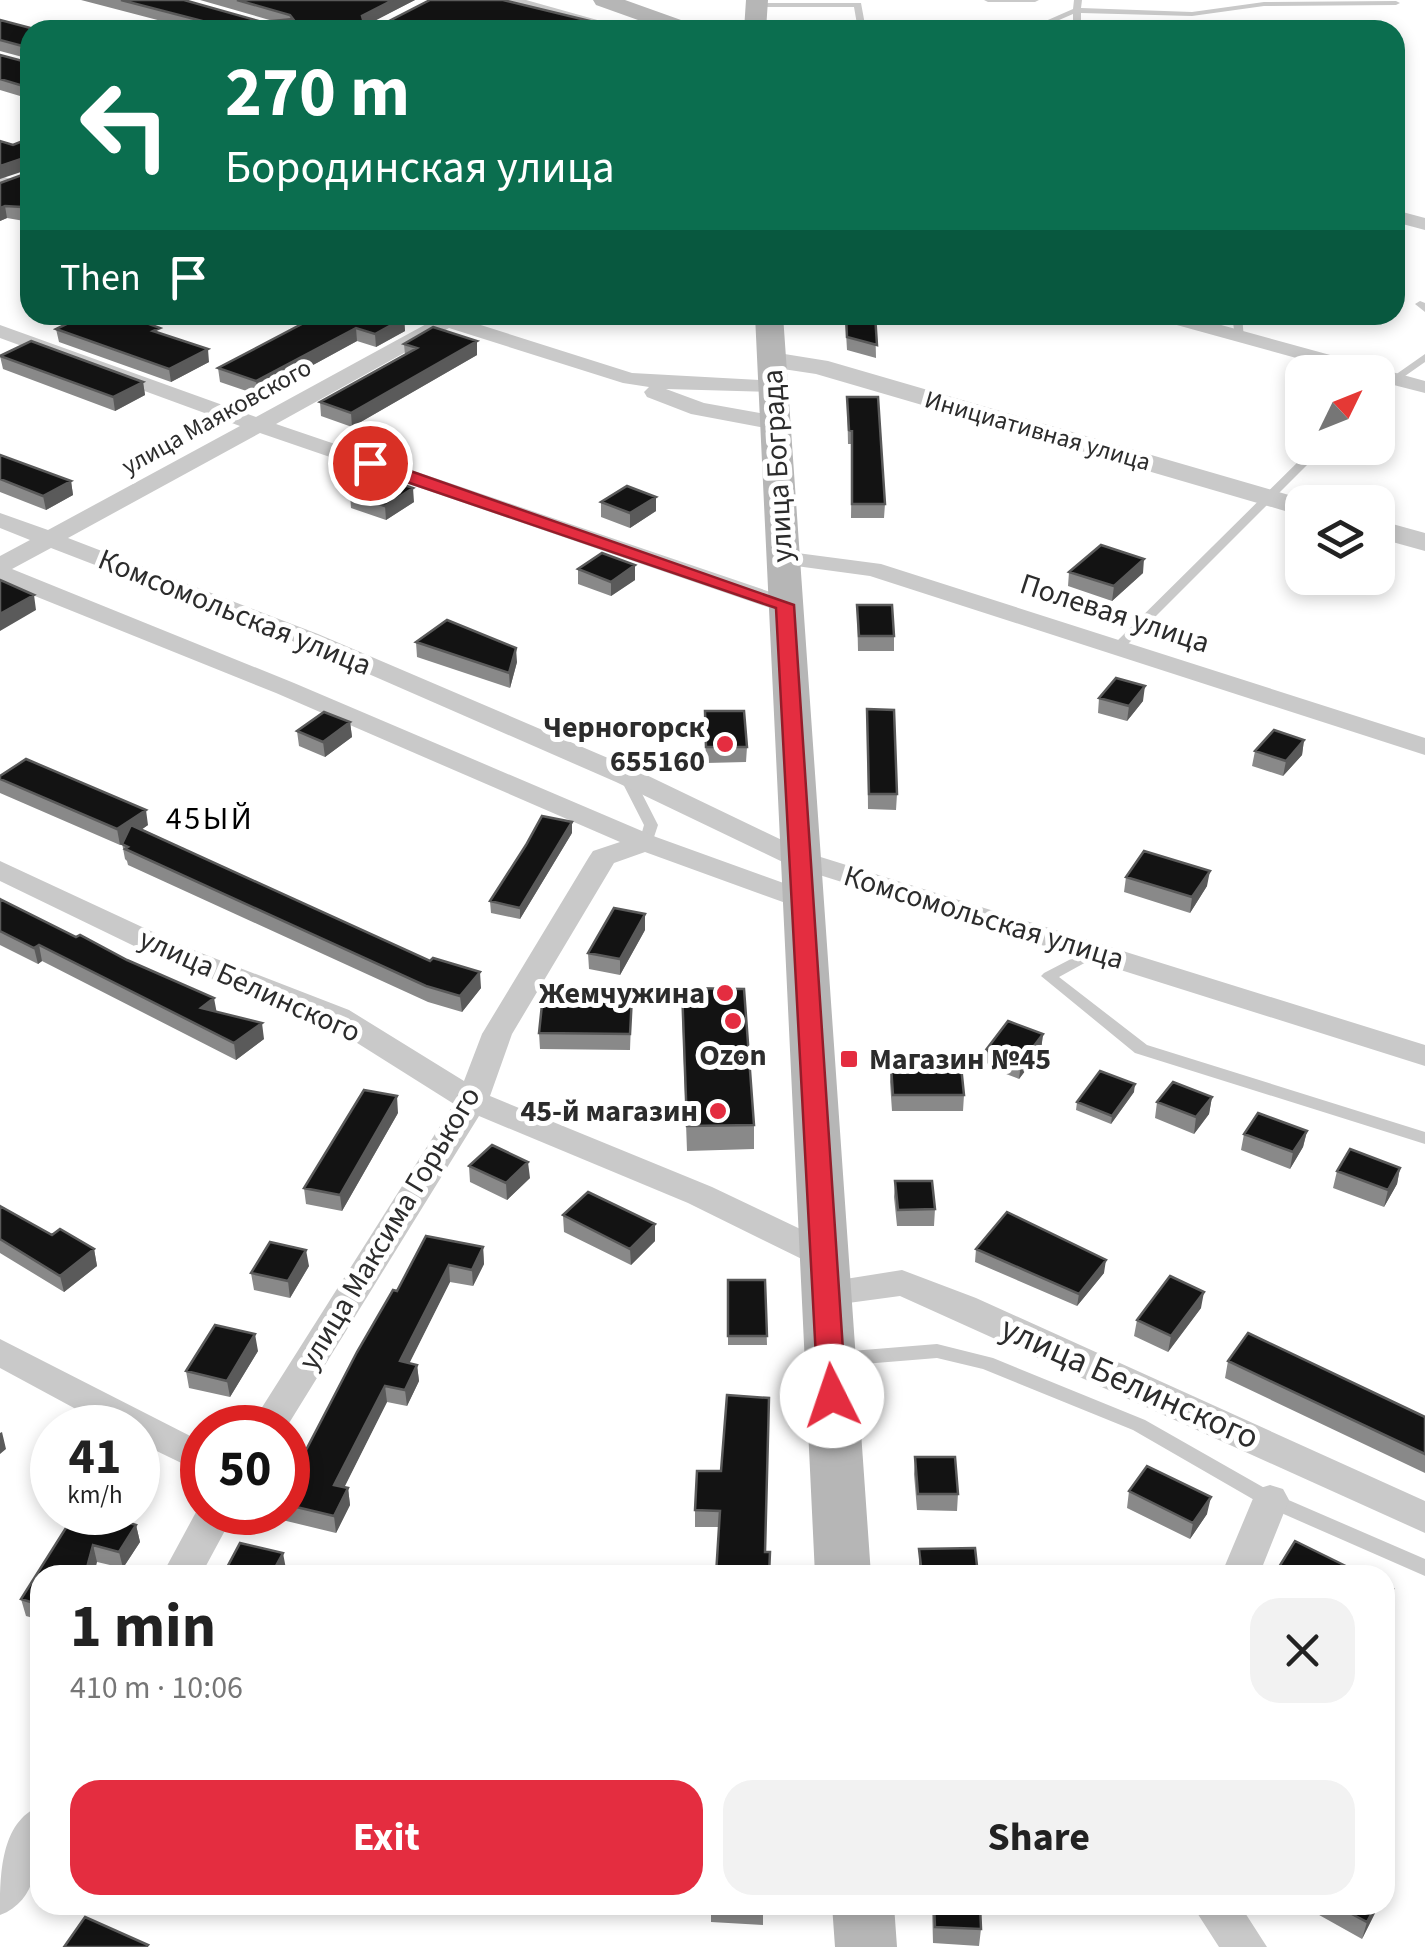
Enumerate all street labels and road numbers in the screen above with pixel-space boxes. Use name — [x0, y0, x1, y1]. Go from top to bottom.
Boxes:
street label: улица Маяковского — [115, 350, 318, 484]
street label: улица Бограда — [751, 368, 804, 564]
street label: Инициативная улица — [921, 381, 1155, 480]
street label: Комсомольская улица — [92, 538, 378, 687]
street label: Полевая улица — [1015, 563, 1215, 664]
street label: Комсомольская улица — [838, 854, 1129, 981]
street label: улица Белинского — [132, 917, 367, 1054]
street label: улица Максима Горького — [288, 1078, 491, 1378]
street label: улица Белинского — [992, 1304, 1267, 1462]

